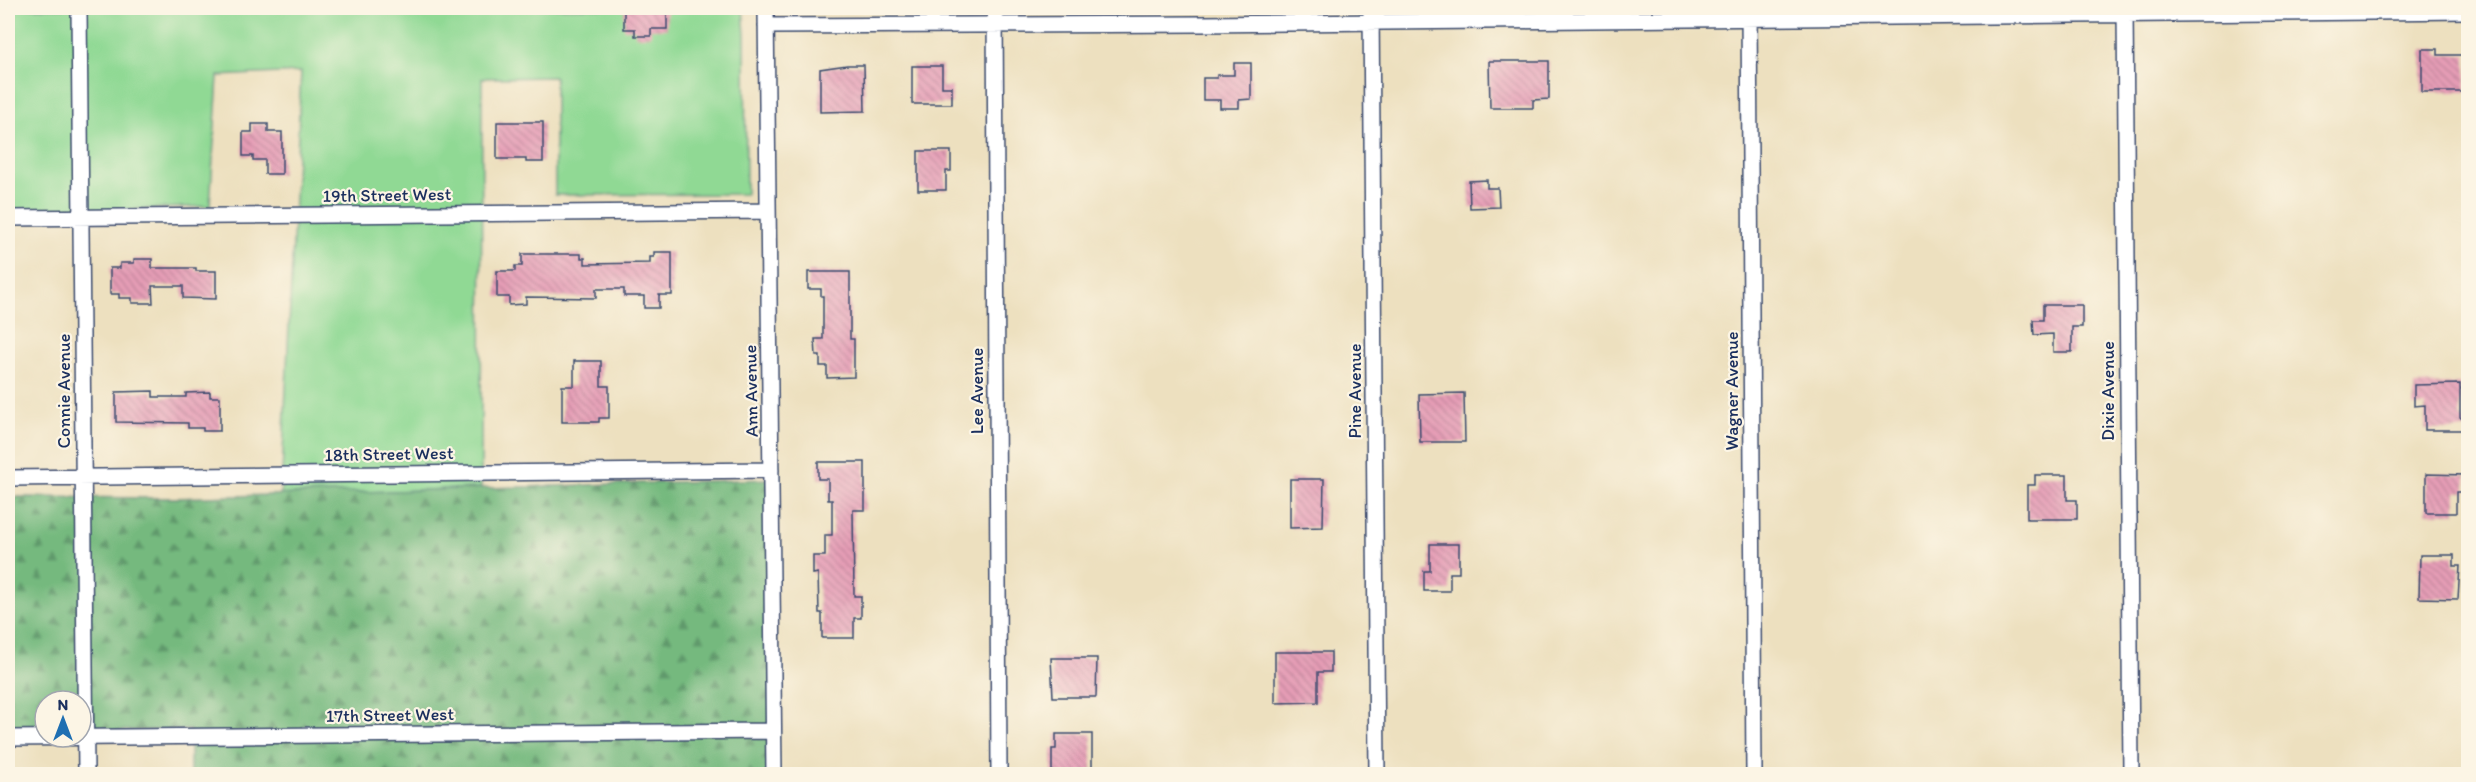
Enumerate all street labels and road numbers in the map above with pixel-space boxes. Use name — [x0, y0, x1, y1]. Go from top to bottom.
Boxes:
street label: 19th Street West — [322, 183, 452, 207]
street label: Wagner Avenue — [1721, 331, 1743, 451]
street label: Connie Avenue — [53, 333, 75, 449]
street label: Dixie Avenue — [2097, 341, 2119, 441]
street label: Pine Avenue — [1344, 344, 1366, 438]
street label: Ann Avenue — [739, 345, 763, 437]
street label: Lee Avenue — [966, 348, 988, 434]
street label: 18th Street West — [324, 442, 454, 466]
street label: 17th Street West — [326, 703, 454, 727]

